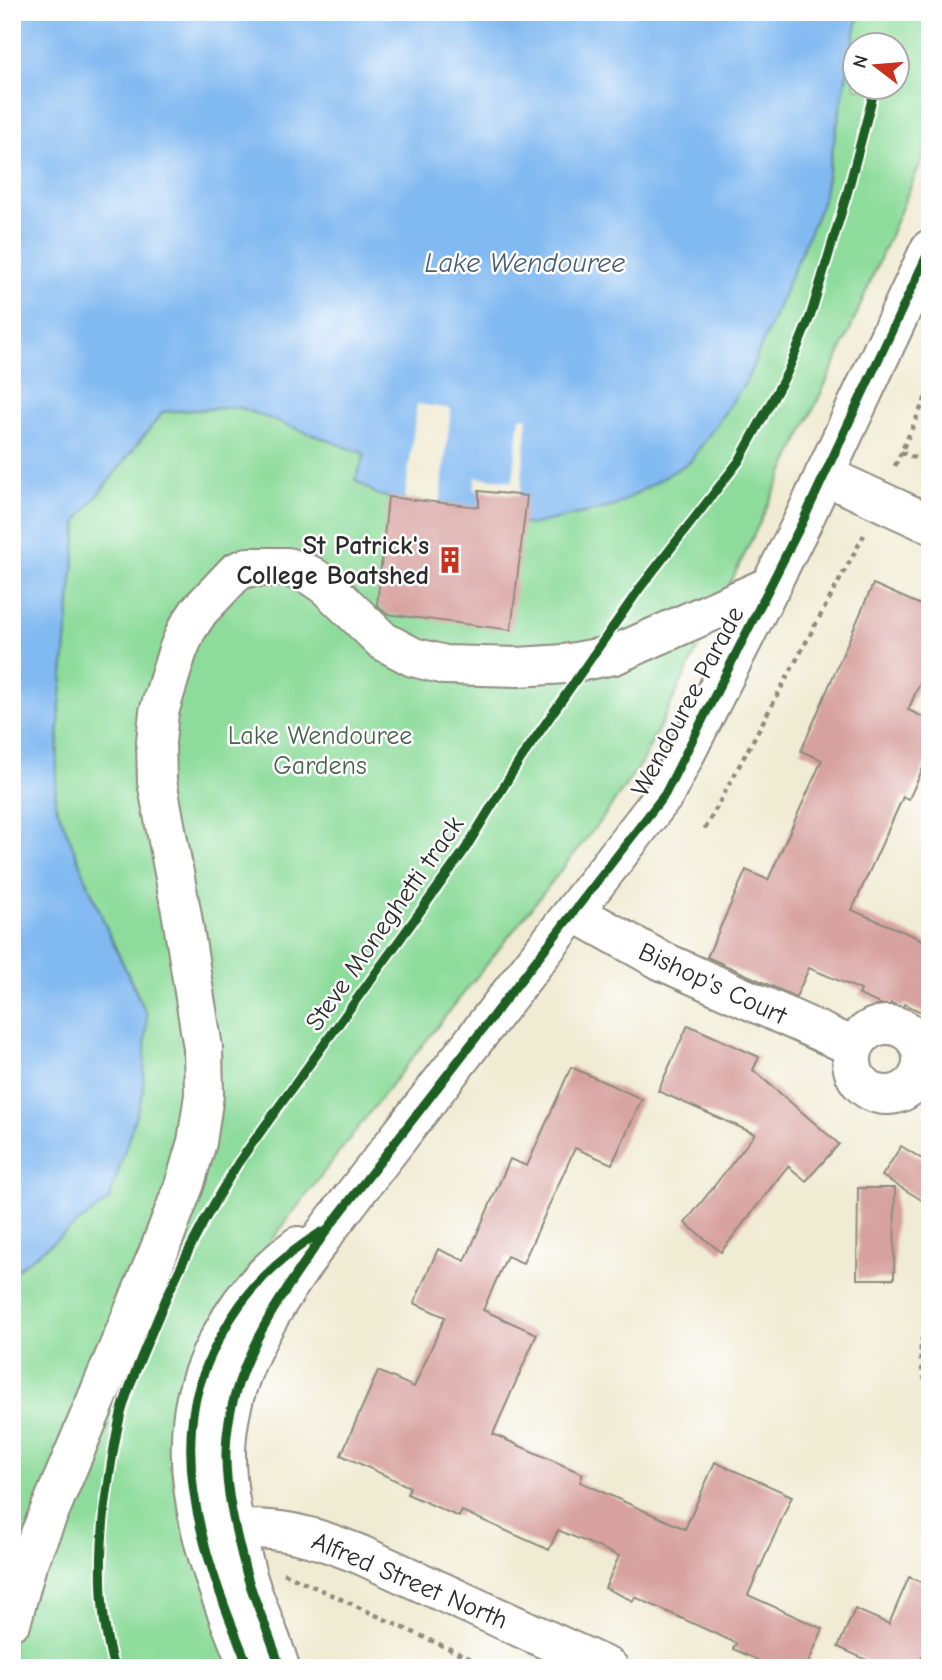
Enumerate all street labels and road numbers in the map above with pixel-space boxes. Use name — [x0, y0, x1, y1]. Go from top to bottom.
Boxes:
street label: Wendouree Parade — [625, 601, 751, 801]
street label: Steve Moneghetti track — [299, 810, 470, 1037]
street label: Bishop's Court — [634, 937, 793, 1032]
street label: Alfred Street North — [307, 1526, 512, 1636]

